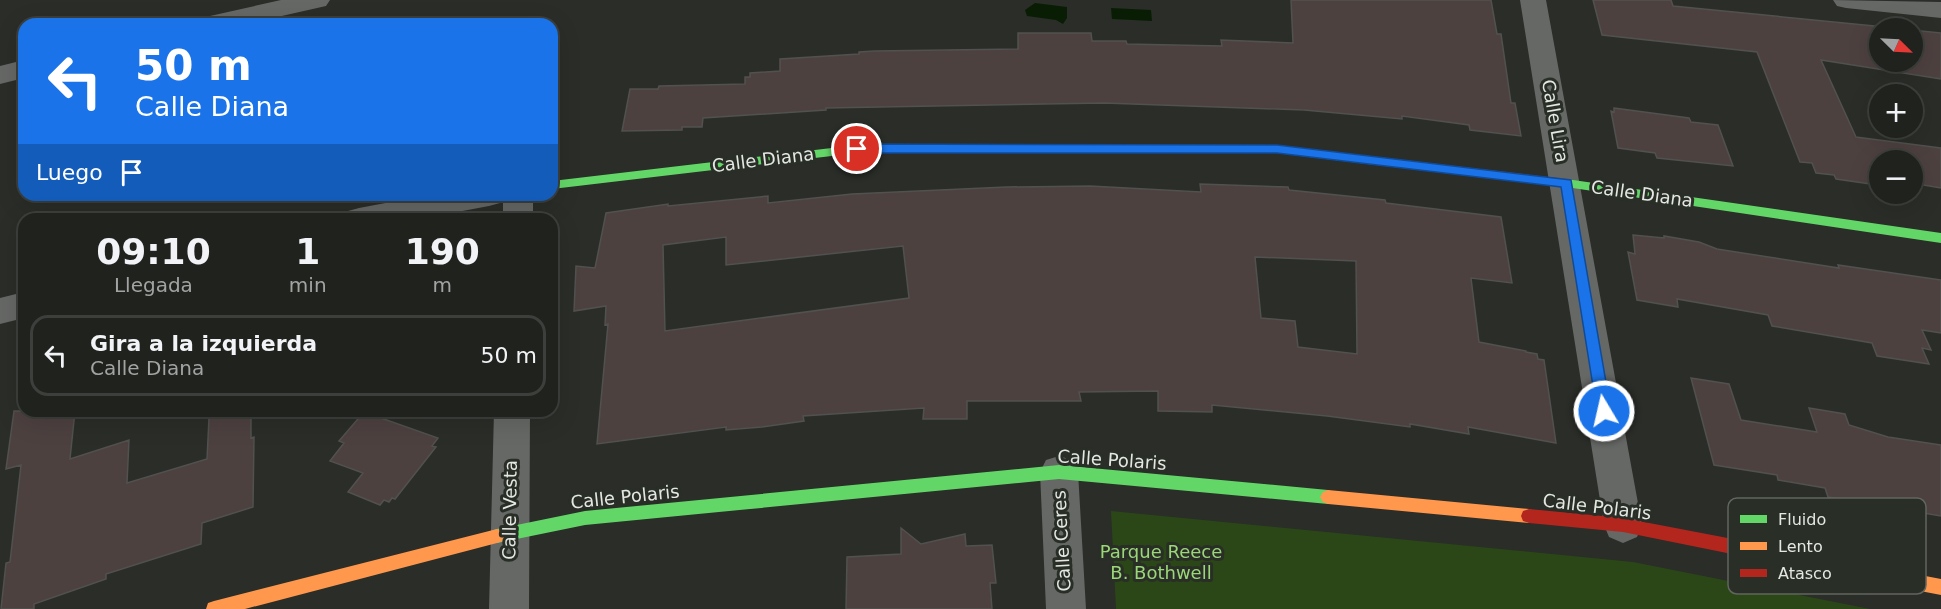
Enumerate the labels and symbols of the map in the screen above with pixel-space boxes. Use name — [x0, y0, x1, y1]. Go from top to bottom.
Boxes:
north arrow — [1869, 18, 1923, 72]
street label: Calle Lira — [1538, 78, 1573, 164]
pin — [831, 123, 882, 174]
street label: Calle Diana — [711, 143, 815, 176]
street label: Calle Diana — [1590, 176, 1694, 211]
position arrow — [1572, 379, 1636, 443]
street label: Calle Polaris — [1057, 445, 1167, 474]
street label: Calle Vesta — [498, 460, 521, 560]
street label: Calle Polaris — [569, 480, 680, 513]
street label: Calle Polaris — [1541, 489, 1653, 524]
street label: Calle Ceres — [1048, 490, 1075, 592]
legend — [1728, 498, 1926, 594]
text: Fluido — [1778, 510, 1826, 529]
text: Lento — [1778, 537, 1823, 556]
park label: Parque Reece B. Bothwell — [1100, 541, 1222, 583]
text: Atasco — [1778, 564, 1832, 583]

